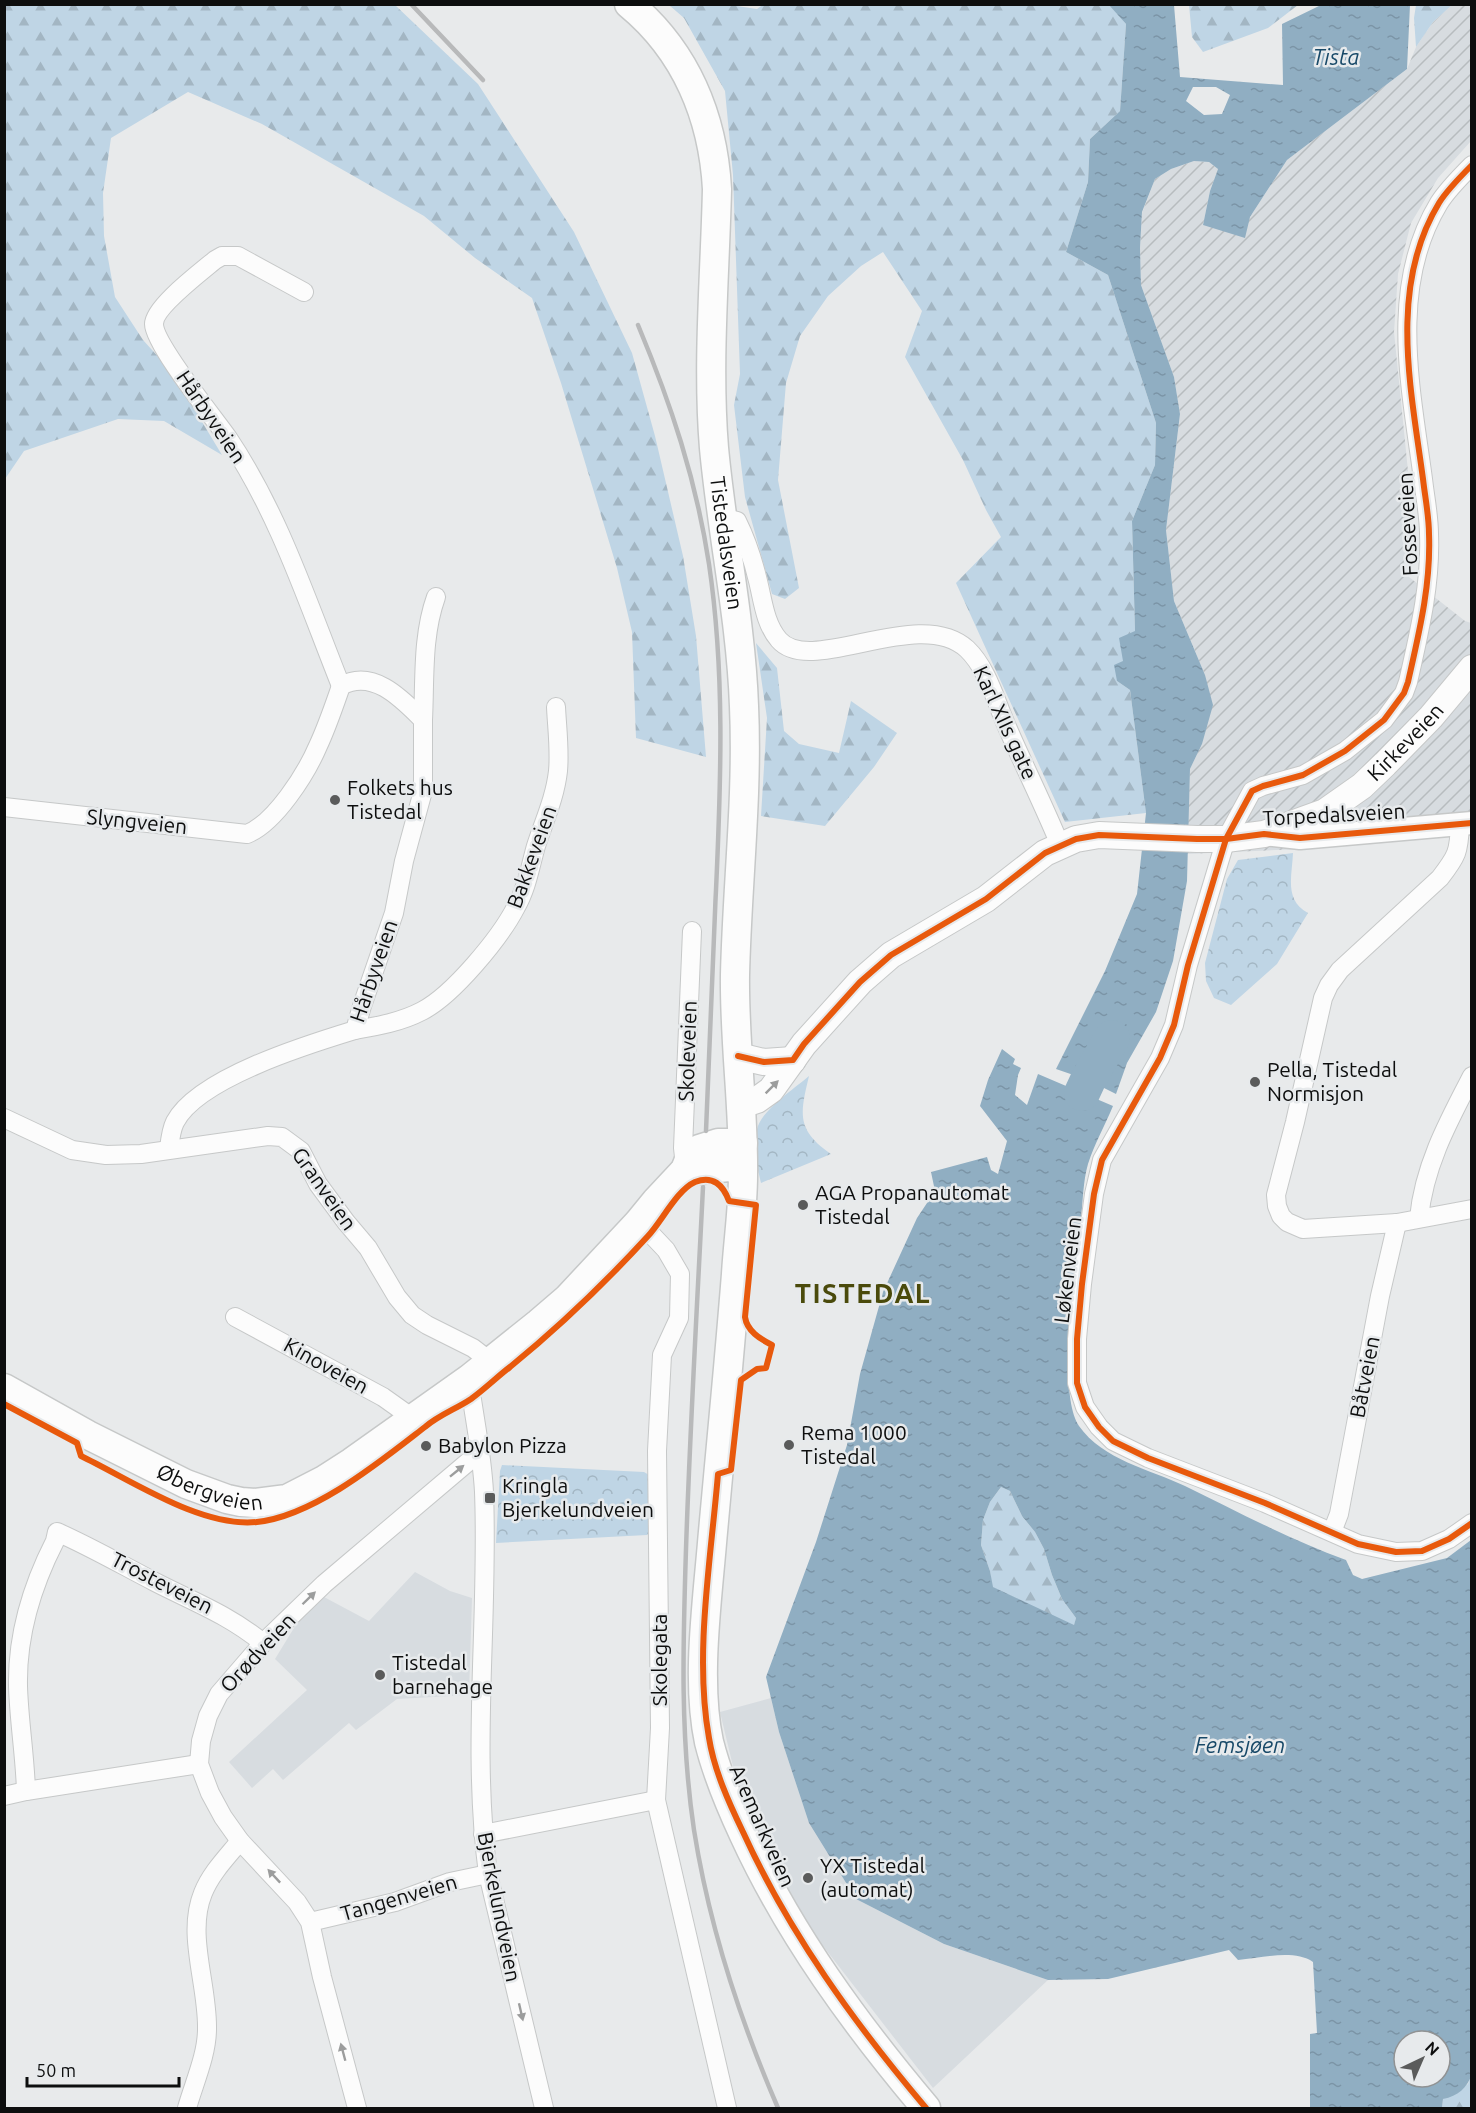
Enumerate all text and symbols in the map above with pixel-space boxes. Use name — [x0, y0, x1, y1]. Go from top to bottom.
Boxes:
water label: Tista — [1313, 44, 1360, 69]
street label: Hårbyveien — [172, 366, 252, 467]
street label: Fosseveien — [1392, 472, 1422, 576]
street label: Tistedalsveien — [706, 475, 748, 611]
street label: Karl XIIs gate — [969, 662, 1043, 783]
street label: Kirkeveien — [1362, 698, 1448, 785]
place label: Folkets hus Tistedal — [347, 775, 453, 823]
marker: Folkets hus Tistedal — [328, 793, 342, 807]
street label: Torpedalsveien — [1262, 798, 1406, 830]
street label: Bakkeveien — [501, 802, 561, 911]
street label: Slyngveien — [86, 804, 189, 838]
street label: Hårbyveien — [344, 916, 402, 1025]
street label: Skoleveien — [673, 1000, 701, 1102]
place label: Pella, Tistedal Normisjon — [1267, 1057, 1397, 1105]
marker: Pella, Tistedal Normisjon — [1248, 1075, 1262, 1089]
one-way arrow — [764, 1081, 778, 1095]
street label: Granveien — [288, 1143, 362, 1234]
place label: AGA Propanautomat Tistedal — [815, 1180, 1009, 1228]
marker: AGA Propanautomat Tistedal — [796, 1198, 810, 1212]
street label: Løkenveien — [1049, 1215, 1085, 1325]
district label: TISTEDAL — [795, 1278, 931, 1308]
street label: Kinoveien — [280, 1332, 373, 1398]
street label: Båtveien — [1344, 1334, 1384, 1420]
place label: Rema 1000 Tistedal — [801, 1420, 907, 1468]
place label: Babylon Pizza — [438, 1433, 567, 1457]
marker: Rema 1000 Tistedal — [782, 1438, 796, 1452]
marker: Babylon Pizza — [419, 1439, 433, 1453]
street label: Øbergveien — [153, 1458, 264, 1514]
one-way arrow — [449, 1465, 464, 1478]
place label: Kringla Bjerkelundveien — [502, 1473, 654, 1521]
marker: Kringla Bjerkelundveien — [483, 1491, 497, 1505]
street label: Trosteveien — [108, 1546, 217, 1618]
one-way arrow — [302, 1592, 316, 1606]
street label: Orødveien — [215, 1608, 300, 1697]
street label: Skolegata — [647, 1614, 671, 1706]
place label: Tistedal barnehage — [392, 1650, 493, 1698]
marker: Tistedal barnehage — [373, 1668, 387, 1682]
water label: Femsjøen — [1195, 1732, 1285, 1757]
street label: Aremarkveien — [725, 1761, 801, 1890]
street label: Bjerkelundveien — [474, 1830, 526, 1984]
place label: YX Tistedal (automat) — [820, 1853, 925, 1901]
one-way arrow — [267, 1869, 281, 1884]
street label: Tangenveien — [338, 1869, 460, 1925]
marker: YX Tistedal (automat) — [801, 1871, 815, 1885]
one-way arrow — [517, 2003, 527, 2022]
north arrow — [1392, 2029, 1452, 2089]
text: N — [1422, 2038, 1443, 2059]
one-way arrow — [337, 2043, 347, 2061]
scale bar — [27, 2050, 178, 2088]
text: 50 m — [36, 2060, 76, 2080]

